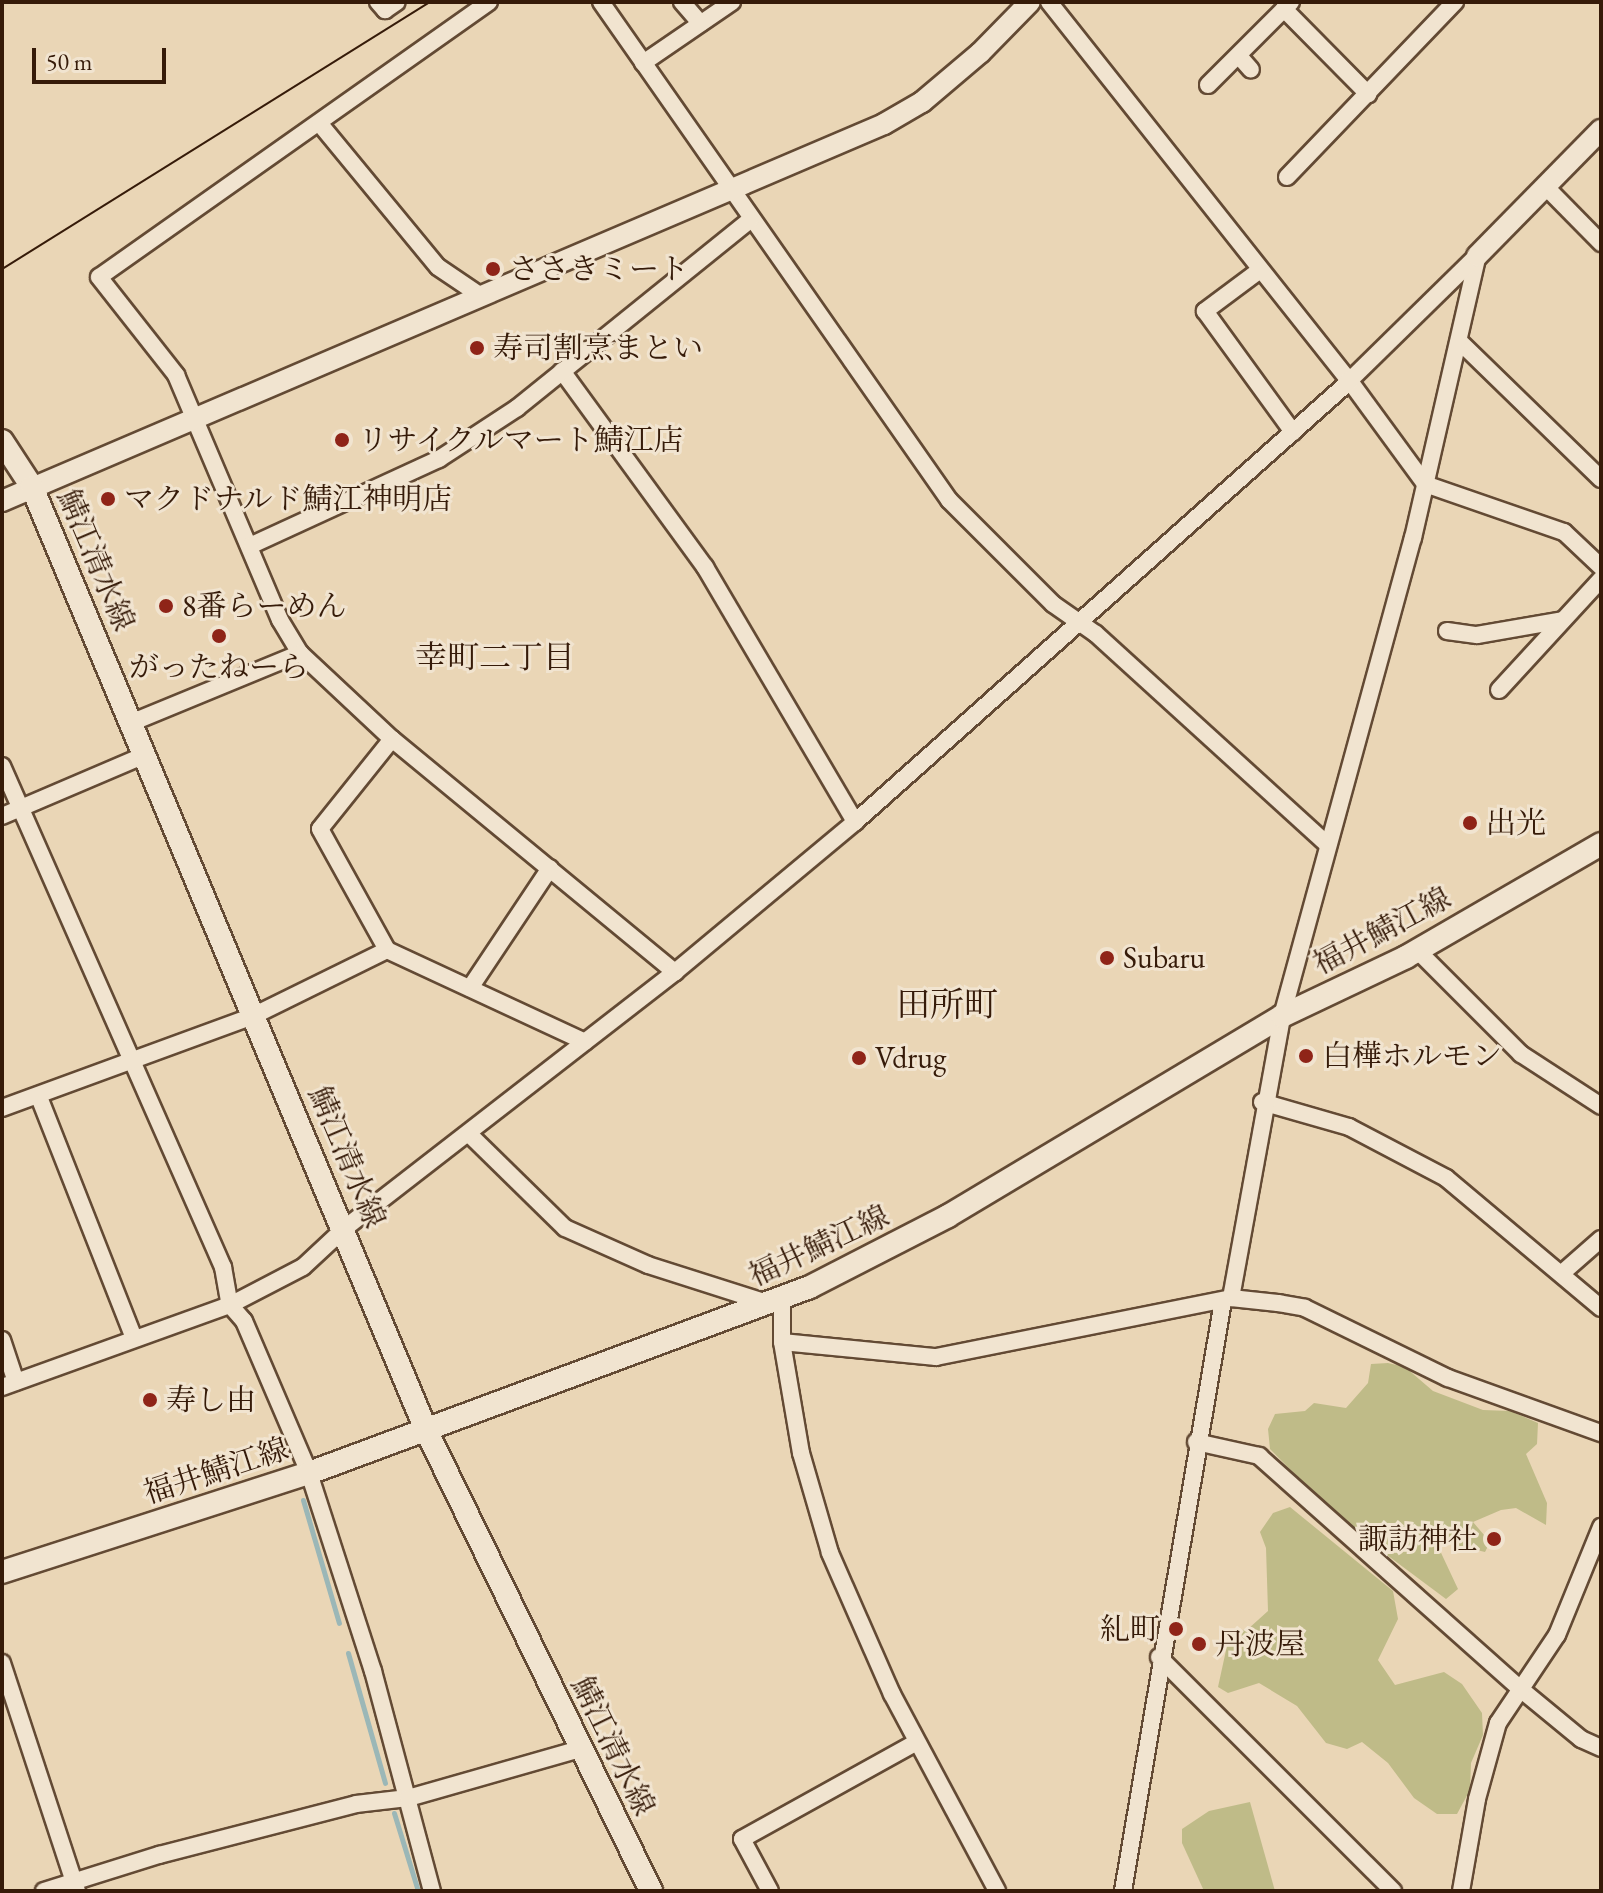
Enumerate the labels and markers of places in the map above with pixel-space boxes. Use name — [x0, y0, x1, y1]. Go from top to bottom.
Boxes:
place label: ささきミート — [509, 251, 689, 287]
marker: ささきミート — [484, 260, 502, 278]
place label: 寿司割烹まとい — [493, 330, 703, 366]
marker: 寿司割烹まとい — [468, 339, 486, 357]
place label: リサイクルマート鯖江店 — [358, 422, 688, 458]
marker: リサイクルマート鯖江店 — [333, 431, 351, 449]
place label: マクドナルド鯖江神明店 — [124, 481, 454, 517]
marker: マクドナルド鯖江神明店 — [99, 490, 117, 508]
place label: 8番らーめん — [182, 588, 346, 624]
marker: 8番らーめん — [157, 597, 175, 615]
marker: がったねーら — [210, 627, 228, 645]
place label: がったねーら — [129, 649, 309, 685]
place label: 出光 — [1486, 805, 1546, 841]
marker: 出光 — [1461, 814, 1479, 832]
place label: Subaru — [1123, 940, 1205, 976]
marker: Subaru — [1098, 949, 1116, 967]
place label: 白樺ホルモン — [1322, 1038, 1502, 1074]
place label: Vdrug — [875, 1040, 946, 1076]
marker: 白樺ホルモン — [1297, 1047, 1315, 1065]
marker: Vdrug — [850, 1049, 868, 1067]
place label: 寿し由 — [166, 1382, 256, 1418]
marker: 寿し由 — [141, 1391, 159, 1409]
place label: 諏訪神社 — [1358, 1521, 1478, 1557]
marker: 諏訪神社 — [1485, 1530, 1503, 1548]
place label: 糺町 — [1100, 1611, 1160, 1647]
marker: 糺町 — [1167, 1620, 1185, 1638]
place label: 丹波屋 — [1215, 1626, 1305, 1662]
marker: 丹波屋 — [1190, 1635, 1208, 1653]

